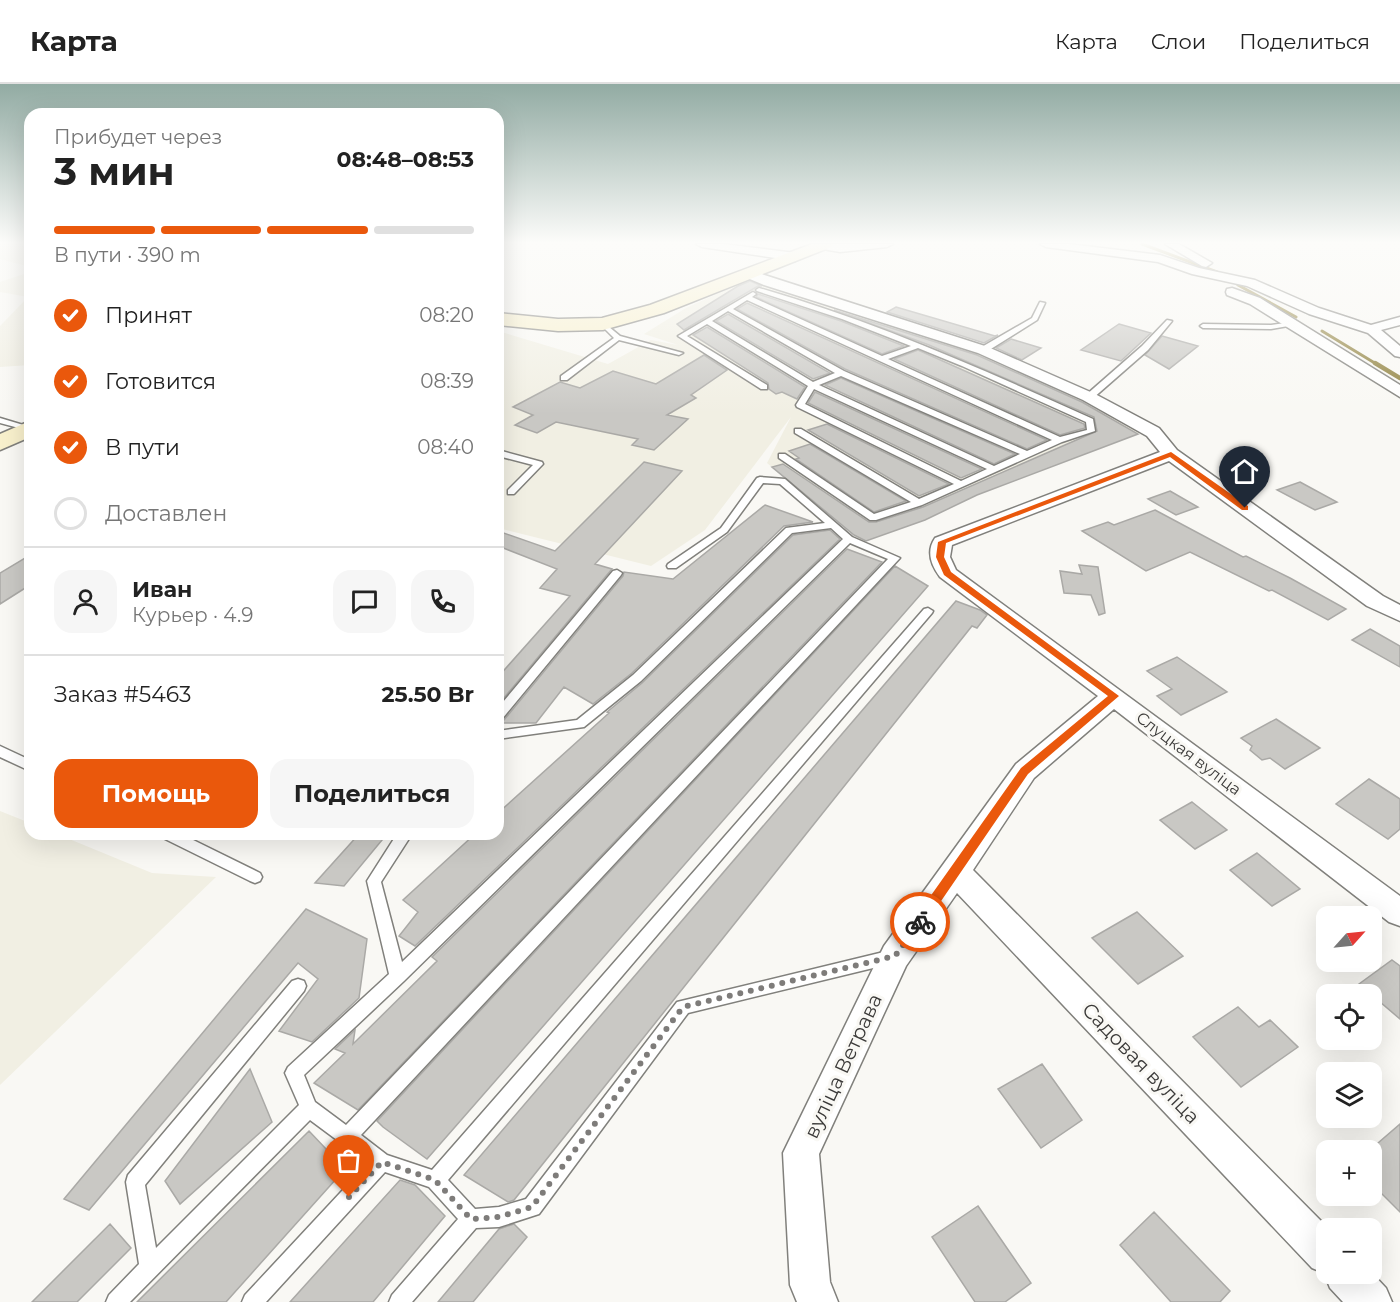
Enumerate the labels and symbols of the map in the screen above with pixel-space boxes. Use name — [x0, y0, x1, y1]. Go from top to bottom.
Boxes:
pin — [1219, 446, 1270, 508]
street label: Слуцкая вуліца — [1132, 708, 1245, 799]
courier — [890, 892, 950, 952]
north arrow — [1316, 906, 1382, 972]
street label: вуліца Ветрава — [799, 990, 887, 1142]
street label: Садовая вуліца — [1077, 997, 1205, 1129]
pin — [323, 1135, 374, 1197]

